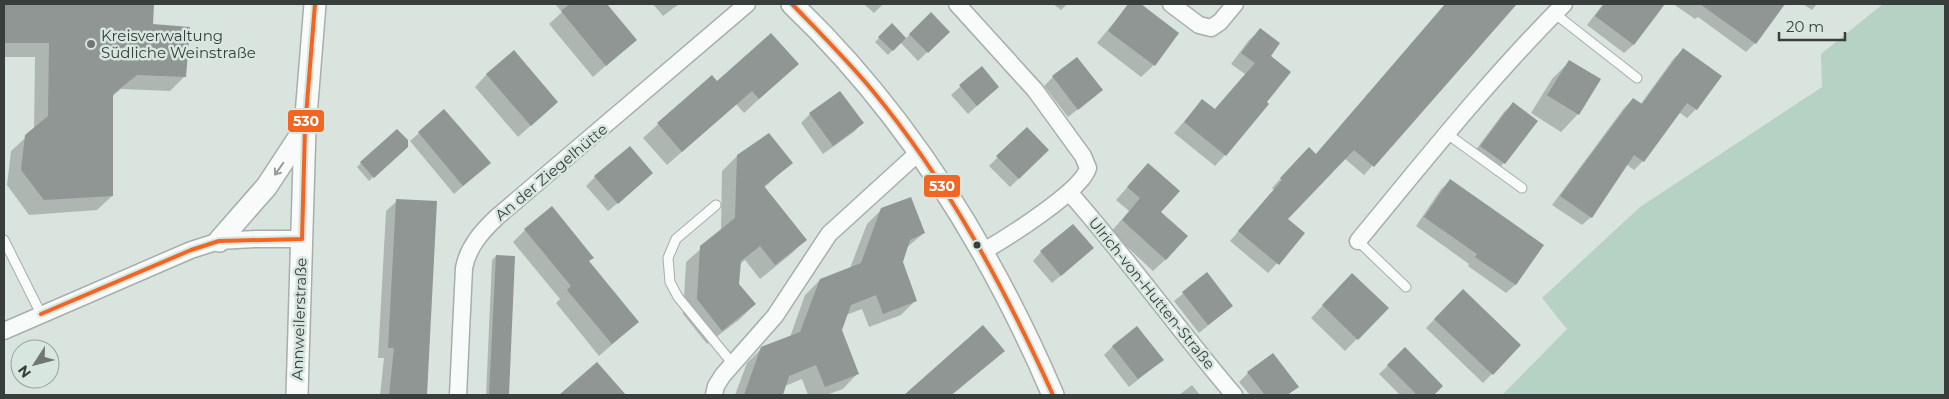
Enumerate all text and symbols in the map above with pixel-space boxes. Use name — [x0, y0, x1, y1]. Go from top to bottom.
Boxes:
scale bar — [1779, 10, 1845, 42]
text: 20 m — [1786, 17, 1824, 36]
place label: Kreisverwaltung Südliche Weinstraße — [101, 26, 256, 62]
marker: Kreisverwaltung Südliche Weinstraße — [85, 38, 97, 50]
line badge: 530 — [287, 109, 325, 133]
text: 530 — [293, 112, 319, 130]
street label: An der Ziegelhütte — [491, 119, 611, 225]
one-way arrow — [274, 162, 284, 176]
line badge: 530 — [923, 174, 961, 198]
text: 530 — [929, 177, 955, 195]
street label: Ulrich-von-Hutten-Straße — [1085, 213, 1219, 373]
unlabelled marker — [972, 240, 982, 250]
street label: Annweilerstraße — [287, 257, 311, 381]
north arrow — [10, 339, 60, 389]
text: N — [14, 362, 35, 382]

